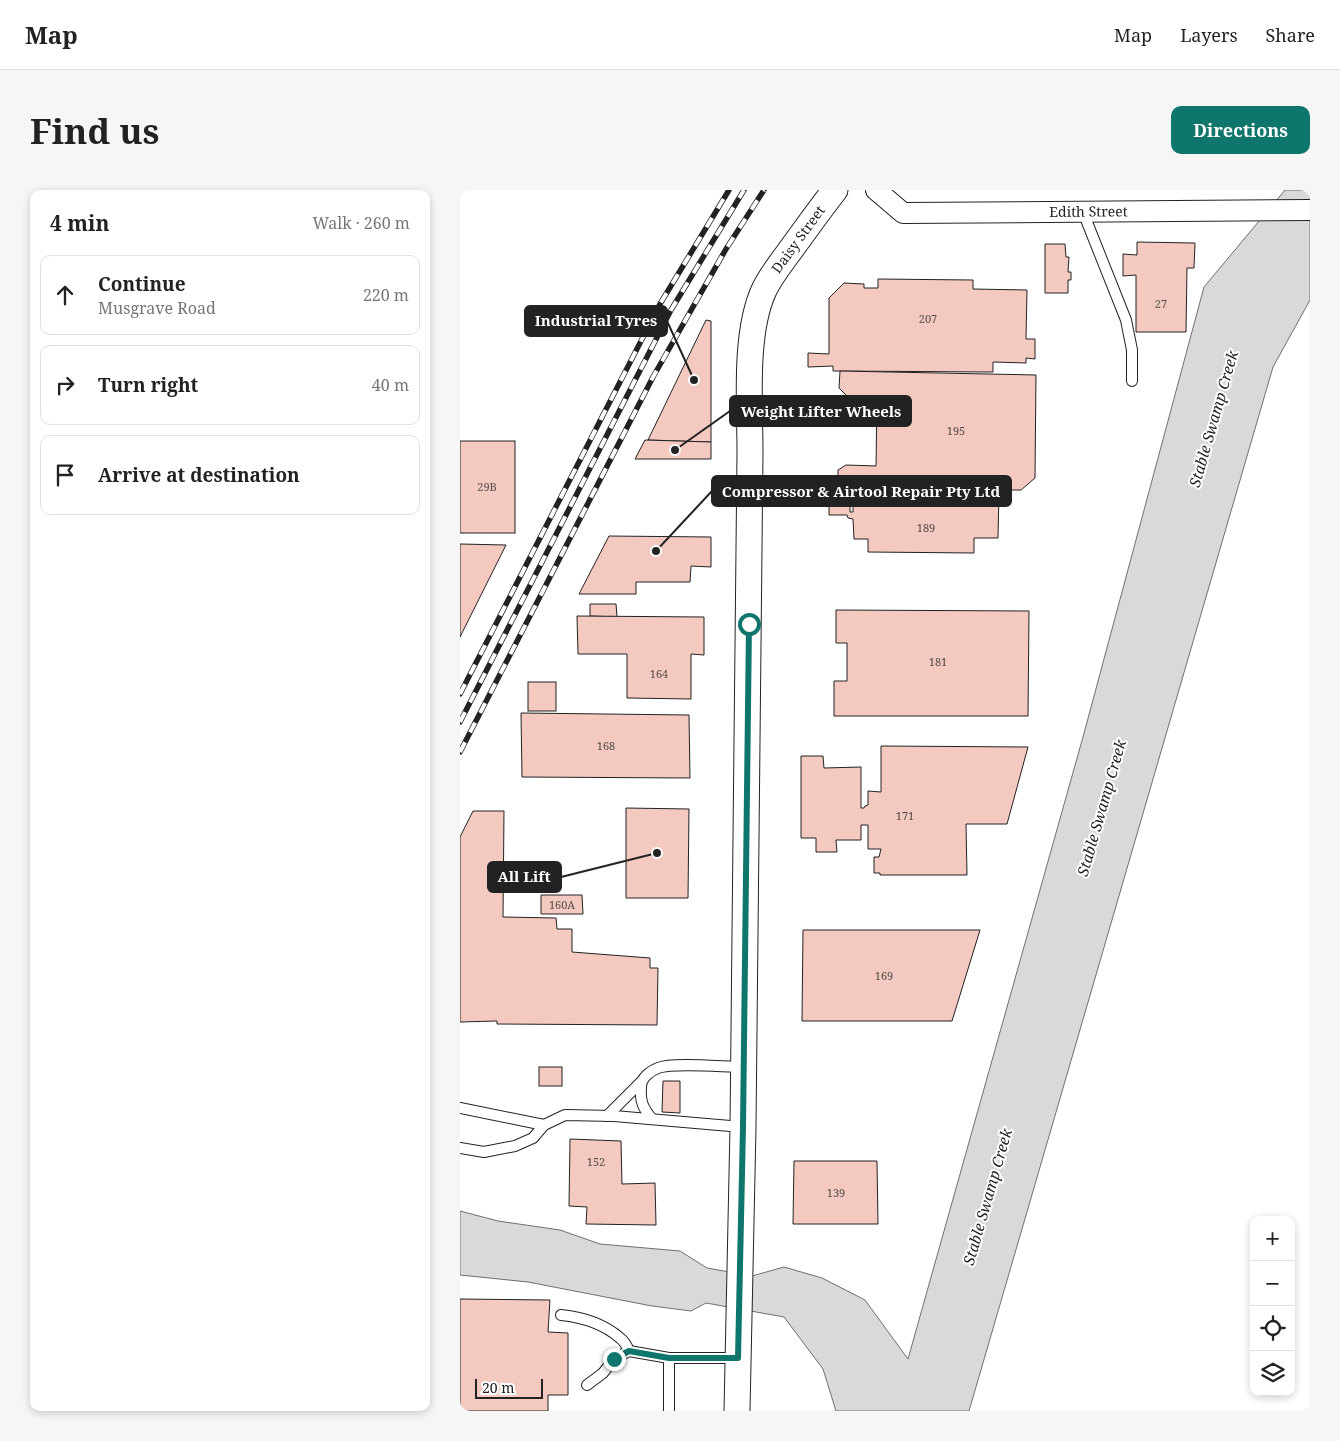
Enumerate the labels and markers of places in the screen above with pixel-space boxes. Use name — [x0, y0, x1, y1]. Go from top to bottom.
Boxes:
callout: Industrial Tyres — [525, 306, 667, 336]
callout: Weight Lifter Wheels — [730, 396, 911, 426]
callout: Compressor & Airtool Repair Pty Ltd — [712, 476, 1011, 506]
callout: All Lift — [488, 862, 561, 892]

